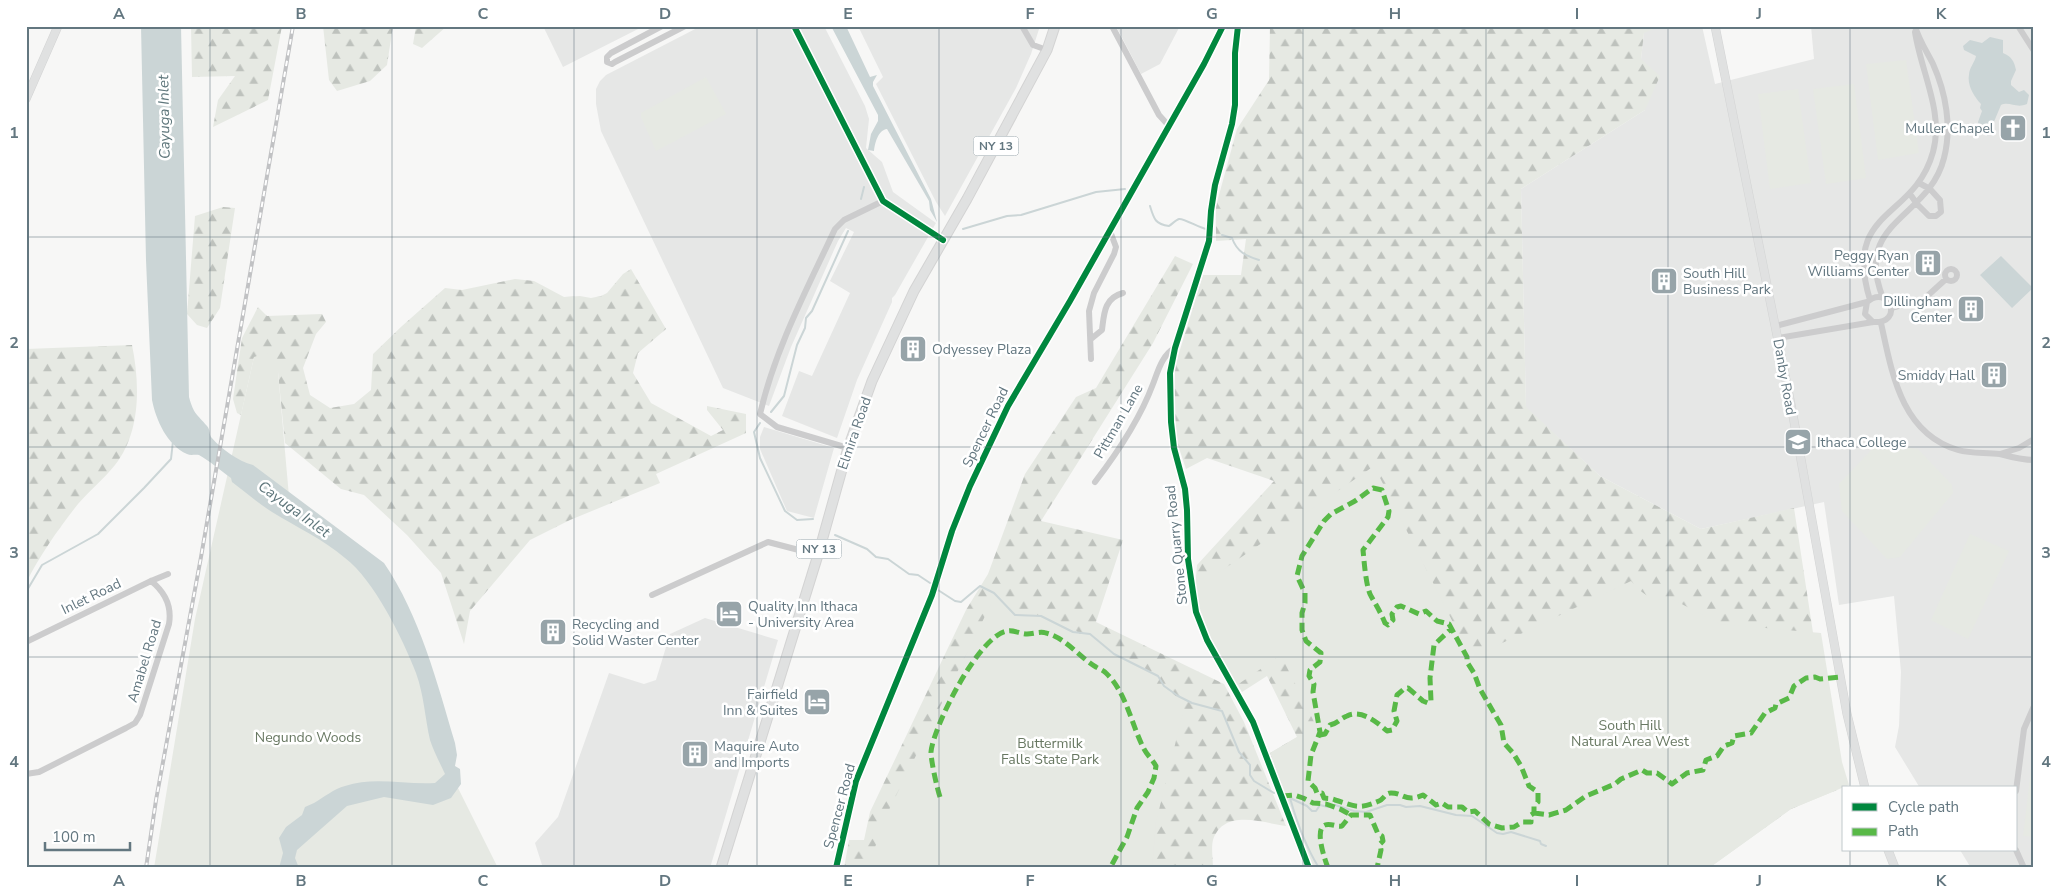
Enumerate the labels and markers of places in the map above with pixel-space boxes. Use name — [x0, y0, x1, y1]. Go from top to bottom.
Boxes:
church icon: Muller Chapel — [1998, 113, 2028, 143]
place label: Muller Chapel — [1905, 119, 1995, 138]
place label: Peggy Ryan Williams Center — [1807, 246, 1909, 281]
building icon: Peggy Ryan Williams Center — [1913, 248, 1943, 278]
place label: South Hill Business Park — [1683, 264, 1772, 299]
building icon: South Hill Business Park — [1649, 266, 1679, 296]
place label: Dillingham Center — [1883, 292, 1952, 327]
building icon: Dillingham Center — [1956, 294, 1986, 324]
building icon: Odyessey Plaza — [898, 334, 928, 364]
place label: Odyessey Plaza — [932, 340, 1031, 359]
building icon: Smiddy Hall — [1979, 360, 2009, 390]
place label: Smiddy Hall — [1898, 366, 1976, 385]
school or university icon: Ithaca College — [1783, 427, 1813, 457]
place label: Ithaca College — [1817, 433, 1906, 452]
place label: Quality Inn Ithaca - University Area — [748, 597, 858, 632]
hotel icon: Quality Inn Ithaca - University Area — [714, 599, 744, 629]
place label: Recycling and Solid Waster Center — [572, 615, 699, 650]
building icon: Recycling and Solid Waster Center — [538, 617, 568, 647]
place label: Fairfield Inn & Suites — [723, 685, 798, 720]
hotel icon: Fairfield Inn & Suites — [802, 687, 832, 717]
place label: Maquire Auto and Imports — [714, 737, 800, 772]
building icon: Maquire Auto and Imports — [680, 739, 710, 769]

